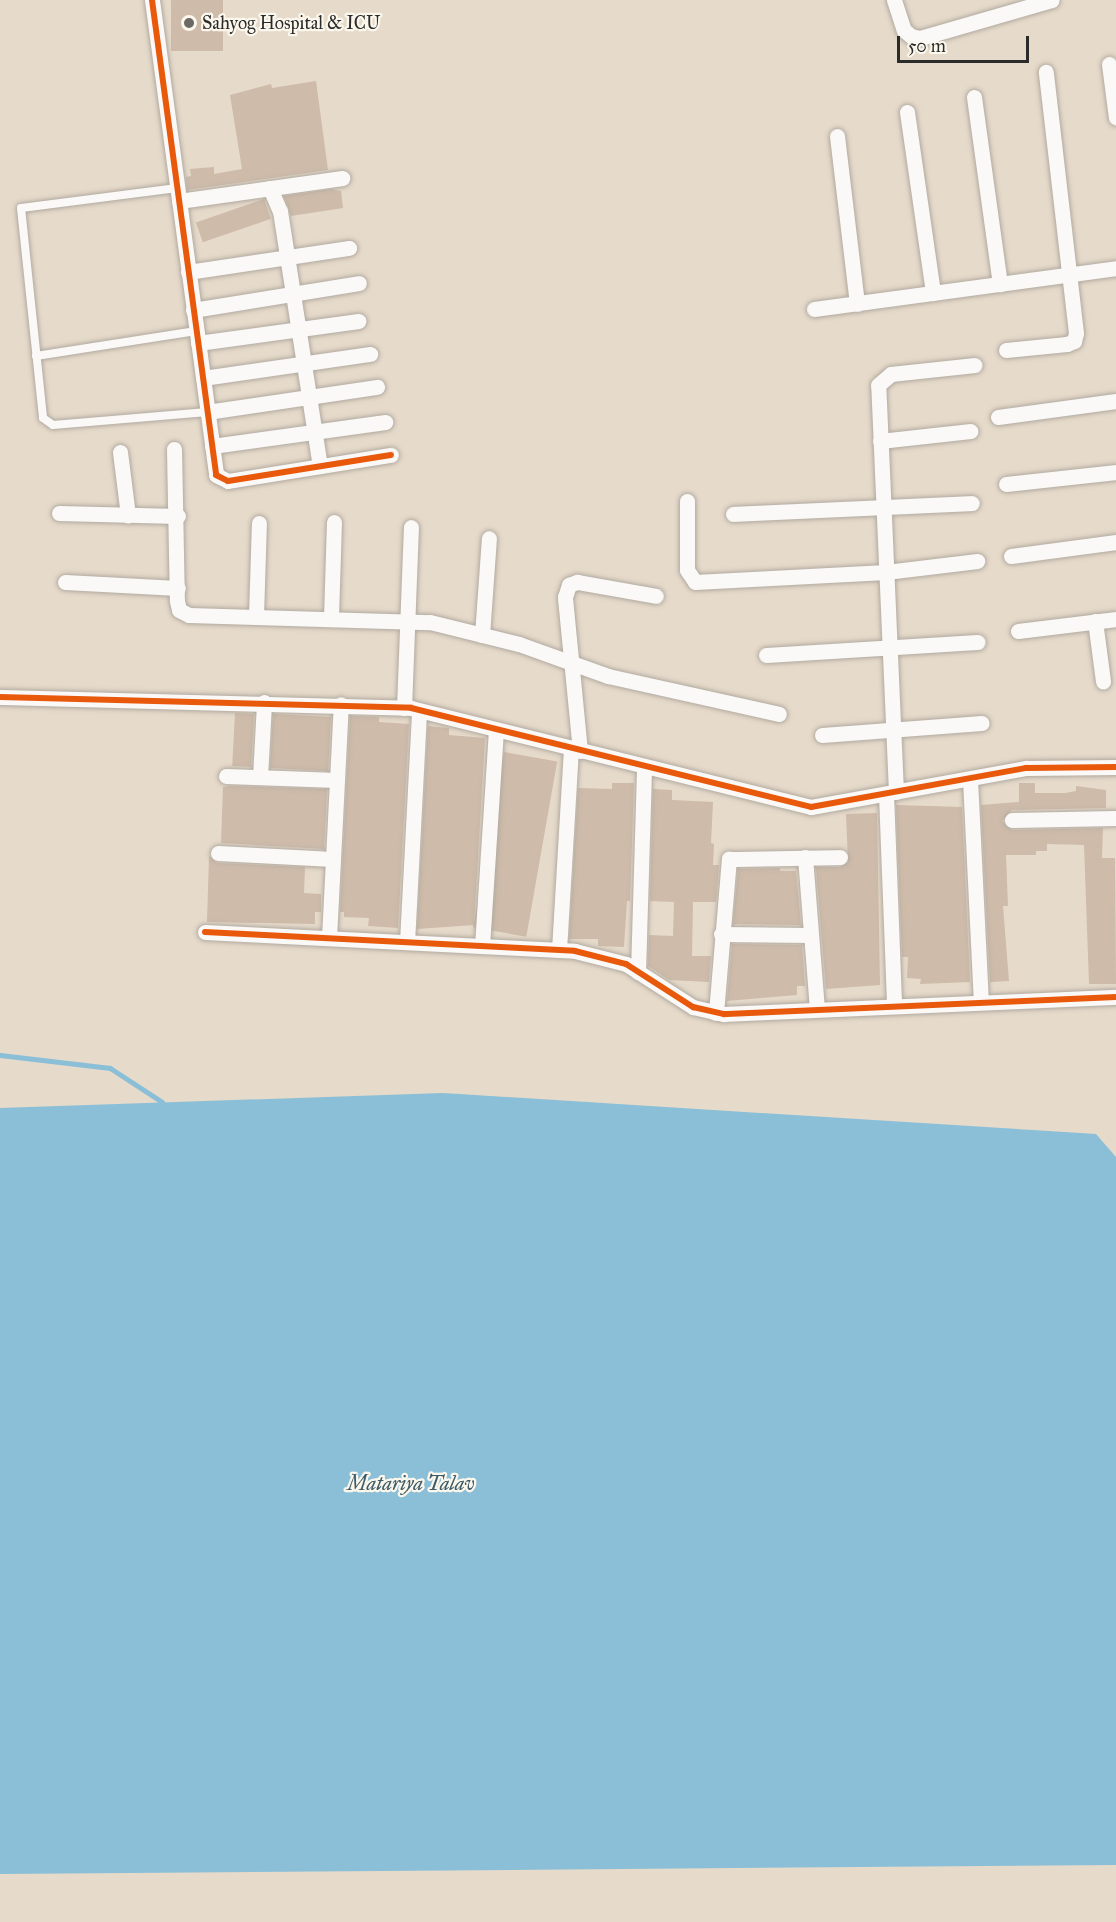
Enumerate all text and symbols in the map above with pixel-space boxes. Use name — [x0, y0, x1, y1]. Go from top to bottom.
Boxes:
place label: Sahyog Hospital & ICU — [202, 12, 380, 34]
marker: Sahyog Hospital & ICU — [180, 14, 198, 32]
scale bar — [900, 24, 1032, 62]
text: 50 m — [908, 35, 946, 57]
water label: Matariya Talav — [347, 1471, 475, 1495]

